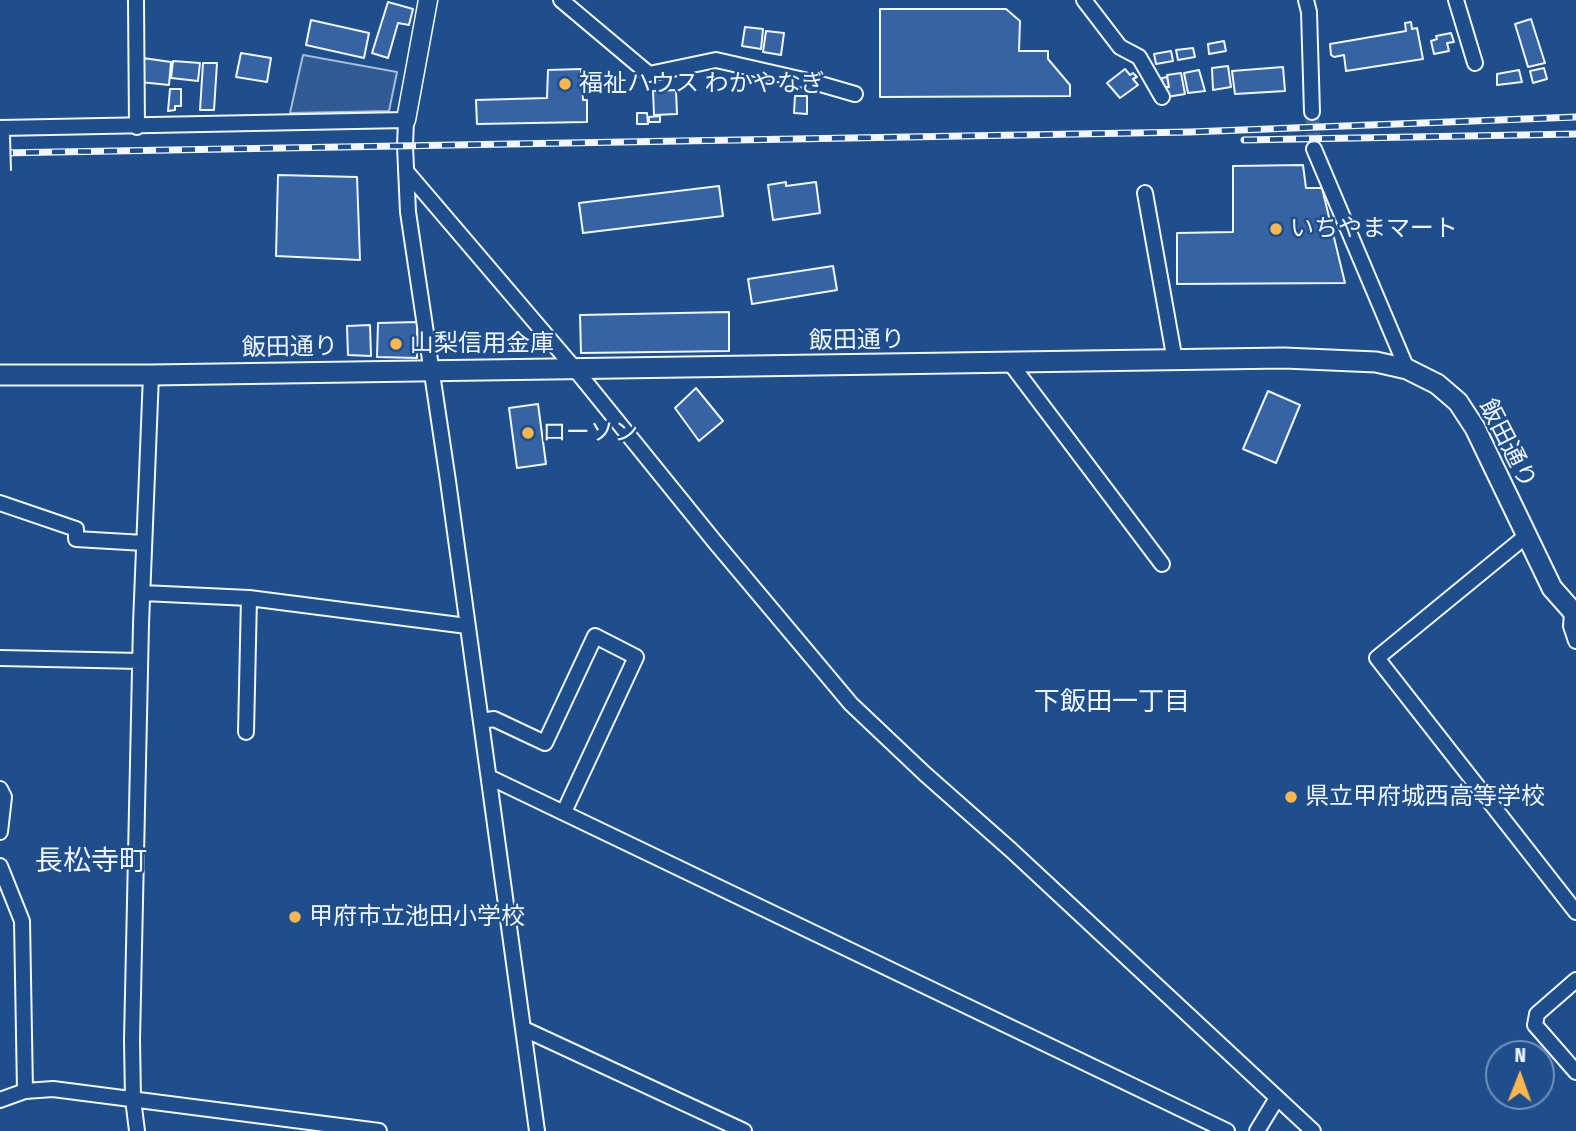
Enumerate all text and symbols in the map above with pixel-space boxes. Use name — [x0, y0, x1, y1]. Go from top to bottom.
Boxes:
place label: 福祉ハウス わかやなぎ — [579, 70, 825, 98]
marker: 福祉ハウス わかやなぎ — [557, 76, 573, 92]
place label: いちやまマート — [1290, 215, 1458, 243]
marker: いちやまマート — [1268, 221, 1284, 237]
street label: 飯田通り — [809, 326, 905, 356]
place label: 山梨信用金庫 — [410, 330, 554, 358]
street label: 飯田通り — [242, 333, 338, 363]
marker: 山梨信用金庫 — [388, 336, 404, 352]
street label: 飯田通り — [1472, 395, 1542, 493]
place label: ローソン — [542, 419, 638, 447]
marker: ローソン — [520, 425, 536, 441]
district label: 下飯田一丁目 — [1034, 687, 1190, 719]
place label: 県立甲府城西高等学校 — [1305, 783, 1545, 811]
marker: 県立甲府城西高等学校 — [1283, 789, 1299, 805]
district label: 長松寺町 — [35, 845, 147, 879]
place label: 甲府市立池田小学校 — [309, 903, 525, 931]
marker: 甲府市立池田小学校 — [287, 909, 303, 925]
north arrow — [1485, 1040, 1555, 1110]
text: N — [1514, 1044, 1526, 1067]

